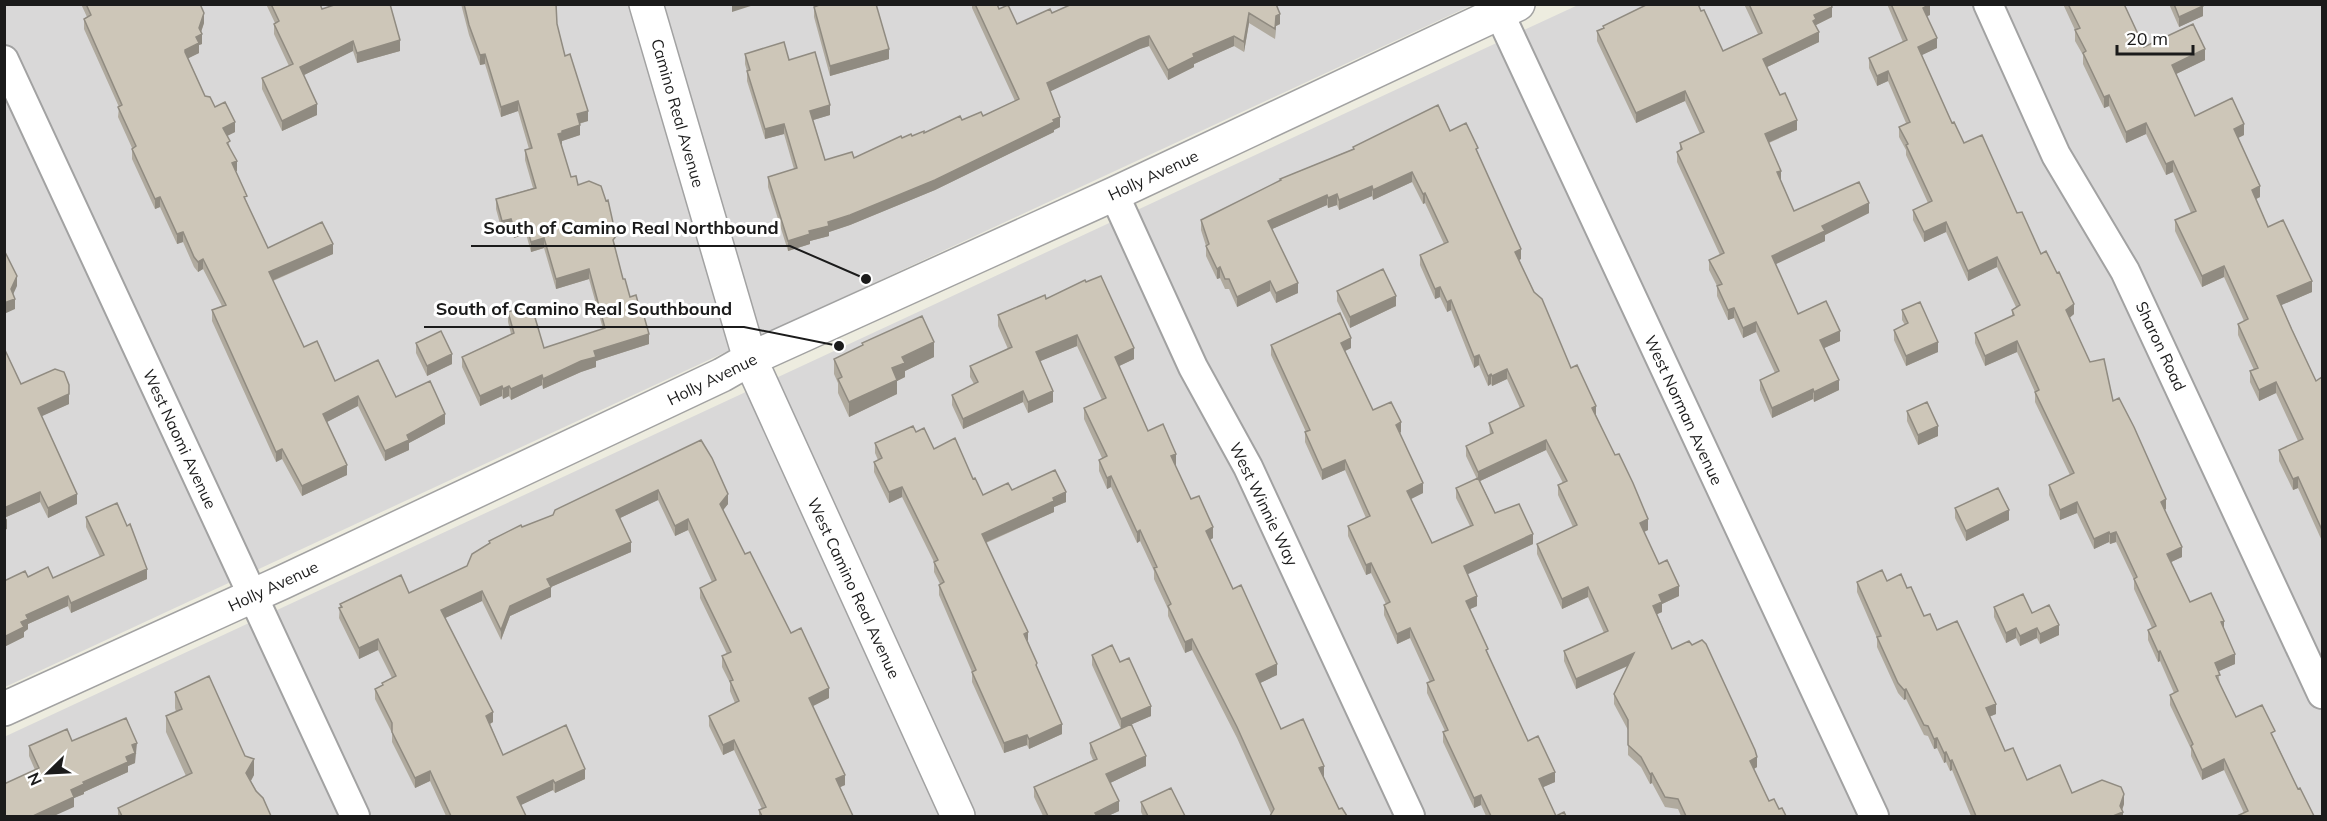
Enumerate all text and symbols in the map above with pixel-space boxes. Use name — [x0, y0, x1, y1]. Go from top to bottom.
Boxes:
scale bar — [2117, 18, 2194, 56]
text: 20 m — [2126, 27, 2168, 50]
street label: Camino Real Avenue — [647, 36, 709, 190]
street label: Holly Avenue — [1105, 145, 1201, 205]
callout: South of Camino Real Northbound — [471, 210, 790, 246]
text: South of Camino Real Northbound — [483, 216, 779, 239]
callout: South of Camino Real Southbound — [424, 291, 744, 327]
text: South of Camino Real Southbound — [436, 297, 732, 320]
street label: Sharon Road — [2132, 298, 2190, 394]
street label: West Norman Avenue — [1640, 332, 1728, 488]
street label: Holly Avenue — [664, 349, 760, 409]
street label: West Naomi Avenue — [139, 366, 221, 512]
street label: West Winnie Way — [1225, 439, 1303, 570]
street label: West Camino Real Avenue — [803, 495, 905, 681]
street label: Holly Avenue — [225, 556, 321, 616]
north arrow — [18, 743, 78, 803]
text: N — [23, 770, 46, 789]

